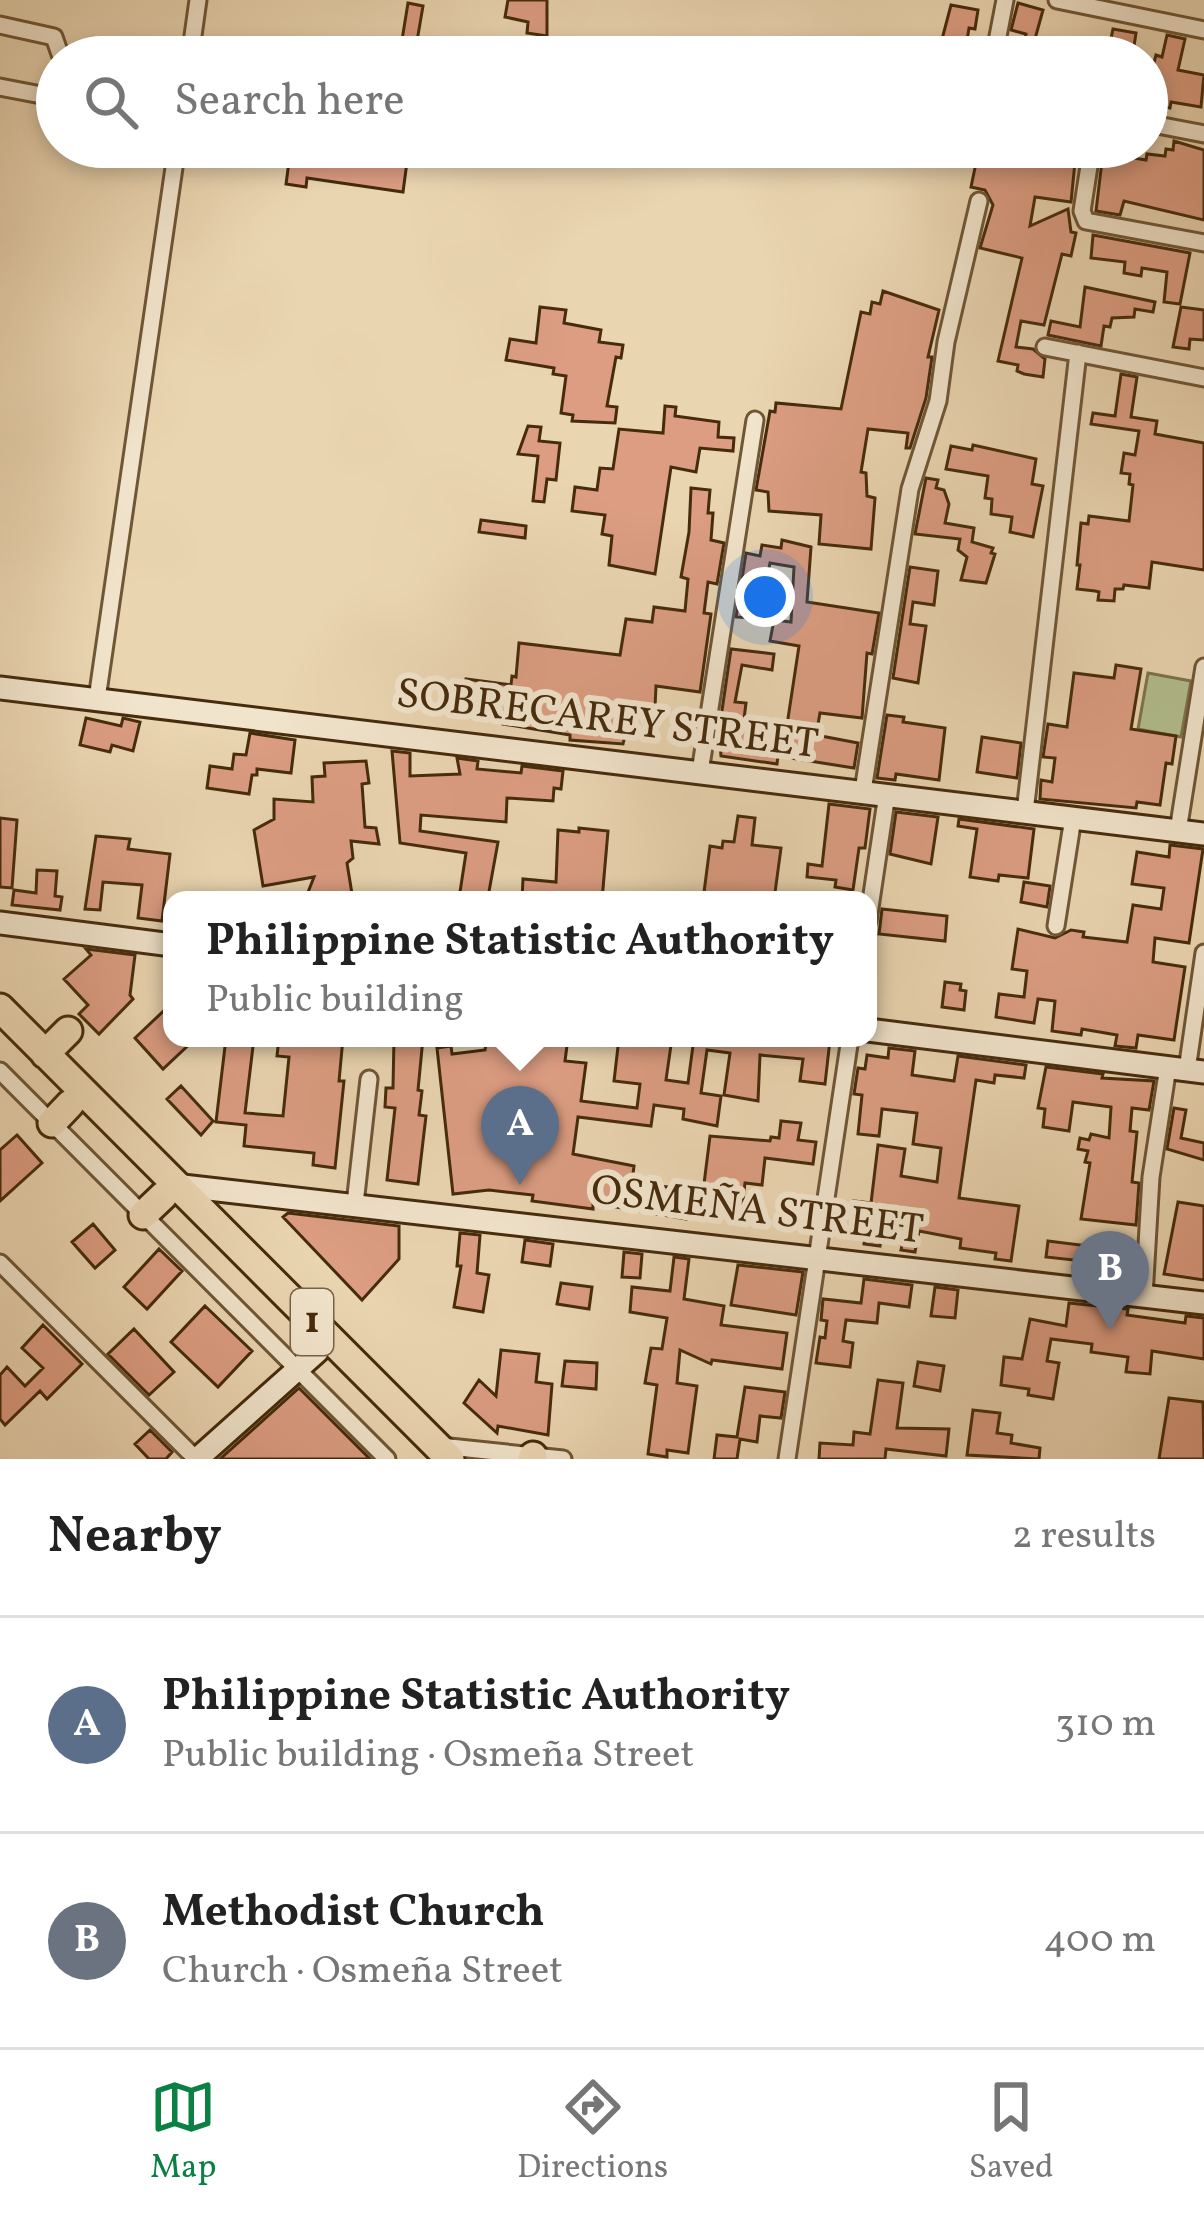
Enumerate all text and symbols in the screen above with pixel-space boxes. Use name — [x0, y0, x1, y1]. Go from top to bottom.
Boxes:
search box — [36, 36, 1168, 168]
icon: search — [78, 69, 144, 135]
text: Search here — [174, 71, 405, 134]
your location — [735, 567, 795, 627]
street label: SOBRECAREY STREET — [393, 666, 821, 776]
popup — [163, 891, 877, 1047]
text: Philippine Statistic Authority — [206, 911, 834, 974]
text: Public building — [206, 974, 464, 1028]
pin: A — [481, 1086, 559, 1185]
street label: OSMEÑA STREET — [587, 1162, 927, 1262]
pin: B — [1071, 1231, 1149, 1330]
road number: 1 — [291, 1289, 333, 1355]
text: Nearby — [48, 1502, 222, 1573]
text: 2 results — [1012, 1510, 1156, 1564]
text: Philippine Statistic Authority — [162, 1666, 790, 1729]
text: A — [73, 1698, 101, 1752]
text: 310 m — [1055, 1698, 1156, 1752]
text: Public building · Osmeña Street — [162, 1729, 694, 1783]
text: Methodist Church — [162, 1882, 545, 1945]
text: B — [74, 1914, 100, 1968]
text: 400 m — [1044, 1914, 1156, 1968]
text: Church · Osmeña Street — [162, 1945, 563, 1999]
tab: Map — [150, 2074, 216, 2192]
tab: Directions — [517, 2074, 668, 2192]
tab: Saved — [969, 2074, 1054, 2192]

